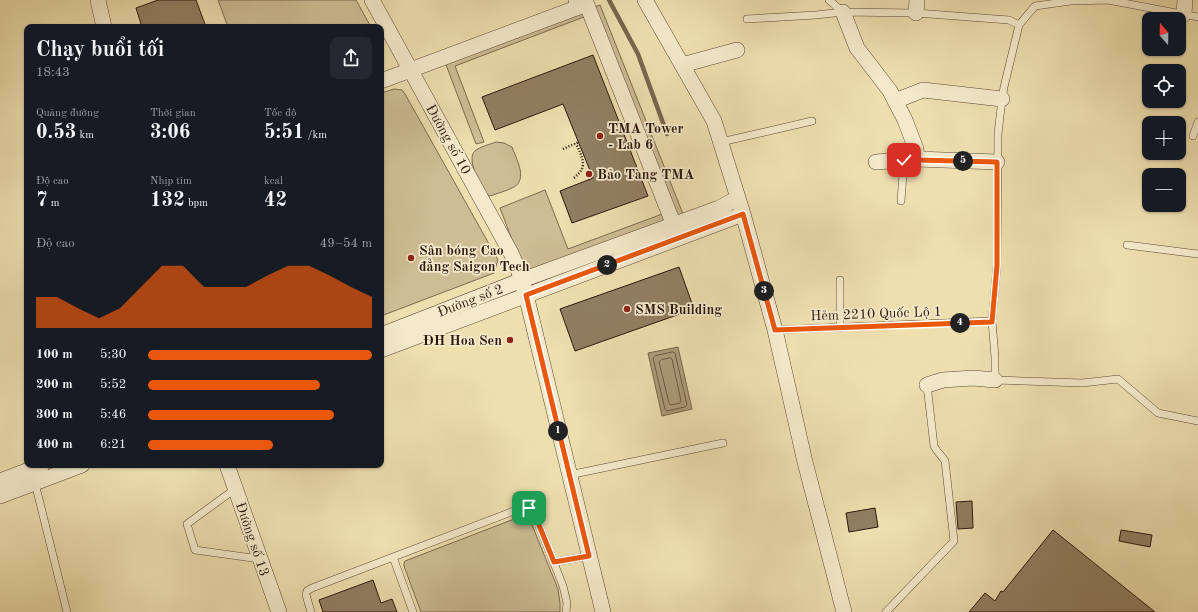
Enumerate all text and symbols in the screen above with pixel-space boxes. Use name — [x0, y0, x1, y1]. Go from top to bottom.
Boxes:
north arrow — [1142, 12, 1186, 56]
map controls — [1142, 12, 1186, 212]
button: share — [330, 37, 372, 79]
text: Chạy buổi tối — [36, 39, 164, 61]
button: locate — [1142, 64, 1186, 108]
text: 18:43 — [36, 66, 70, 79]
street label: Đường số 10 — [423, 102, 474, 177]
text: Quãng đường — [36, 108, 99, 119]
text: Thời gian — [150, 108, 196, 119]
text: Tốc độ — [264, 108, 296, 119]
button: + — [1142, 116, 1186, 160]
place label: TMA Tower - Lab 6 — [608, 122, 684, 152]
text: 0.53 — [36, 123, 76, 143]
text: 3:06 — [150, 123, 190, 143]
text: 5:51 — [264, 123, 304, 143]
text: km — [76, 130, 94, 141]
text: /km — [304, 130, 327, 141]
marker: TMA Tower - Lab 6 — [595, 131, 605, 141]
pin — [887, 143, 921, 177]
icon: check — [893, 149, 915, 171]
pin: 5 — [953, 151, 973, 171]
text: 5 — [960, 155, 966, 166]
place label: Bảo Tàng TMA — [597, 168, 695, 182]
button: − — [1142, 168, 1186, 212]
marker: Bảo Tàng TMA — [584, 169, 594, 179]
text: Độ cao — [36, 176, 69, 187]
text: Nhịp tim — [150, 176, 192, 187]
text: kcal — [264, 176, 283, 187]
text: 7 — [36, 191, 48, 211]
text: 132 — [150, 191, 185, 211]
text: 42 — [264, 191, 287, 211]
text: m — [48, 198, 59, 209]
text: bpm — [185, 198, 208, 209]
text: Độ cao — [36, 237, 75, 250]
text: 49–54 m — [320, 237, 372, 250]
place label: Sân bóng Cao đẳng Saigon Tech — [419, 244, 530, 274]
marker: Sân bóng Cao đẳng Saigon Tech — [406, 253, 416, 263]
pin: 2 — [597, 255, 617, 275]
text: 2 — [604, 259, 610, 270]
street label: Đường số 2 — [435, 281, 505, 320]
pin: 3 — [754, 281, 774, 301]
text: 3 — [761, 285, 767, 296]
place label: SMS Building — [635, 303, 722, 317]
marker: SMS Building — [622, 304, 632, 314]
street label: Hẻm 2210 Quốc Lộ 1 — [810, 304, 942, 323]
pin: 4 — [950, 313, 970, 333]
text: 4 — [957, 317, 963, 328]
place label: ĐH Hoa Sen — [423, 334, 502, 348]
marker: ĐH Hoa Sen — [505, 335, 515, 345]
text: 100 m — [36, 348, 73, 361]
text: 5:30 — [100, 348, 126, 361]
text: 200 m — [36, 378, 73, 391]
text: 5:52 — [100, 378, 126, 391]
text: 300 m — [36, 408, 73, 421]
text: 5:46 — [100, 408, 126, 421]
pin: 1 — [548, 421, 568, 441]
text: 1 — [555, 425, 561, 436]
text: 400 m — [36, 438, 73, 451]
text: 6:21 — [100, 438, 126, 451]
pin — [512, 491, 546, 525]
icon: arrive — [518, 497, 540, 519]
street label: Đường số 13 — [233, 500, 272, 578]

